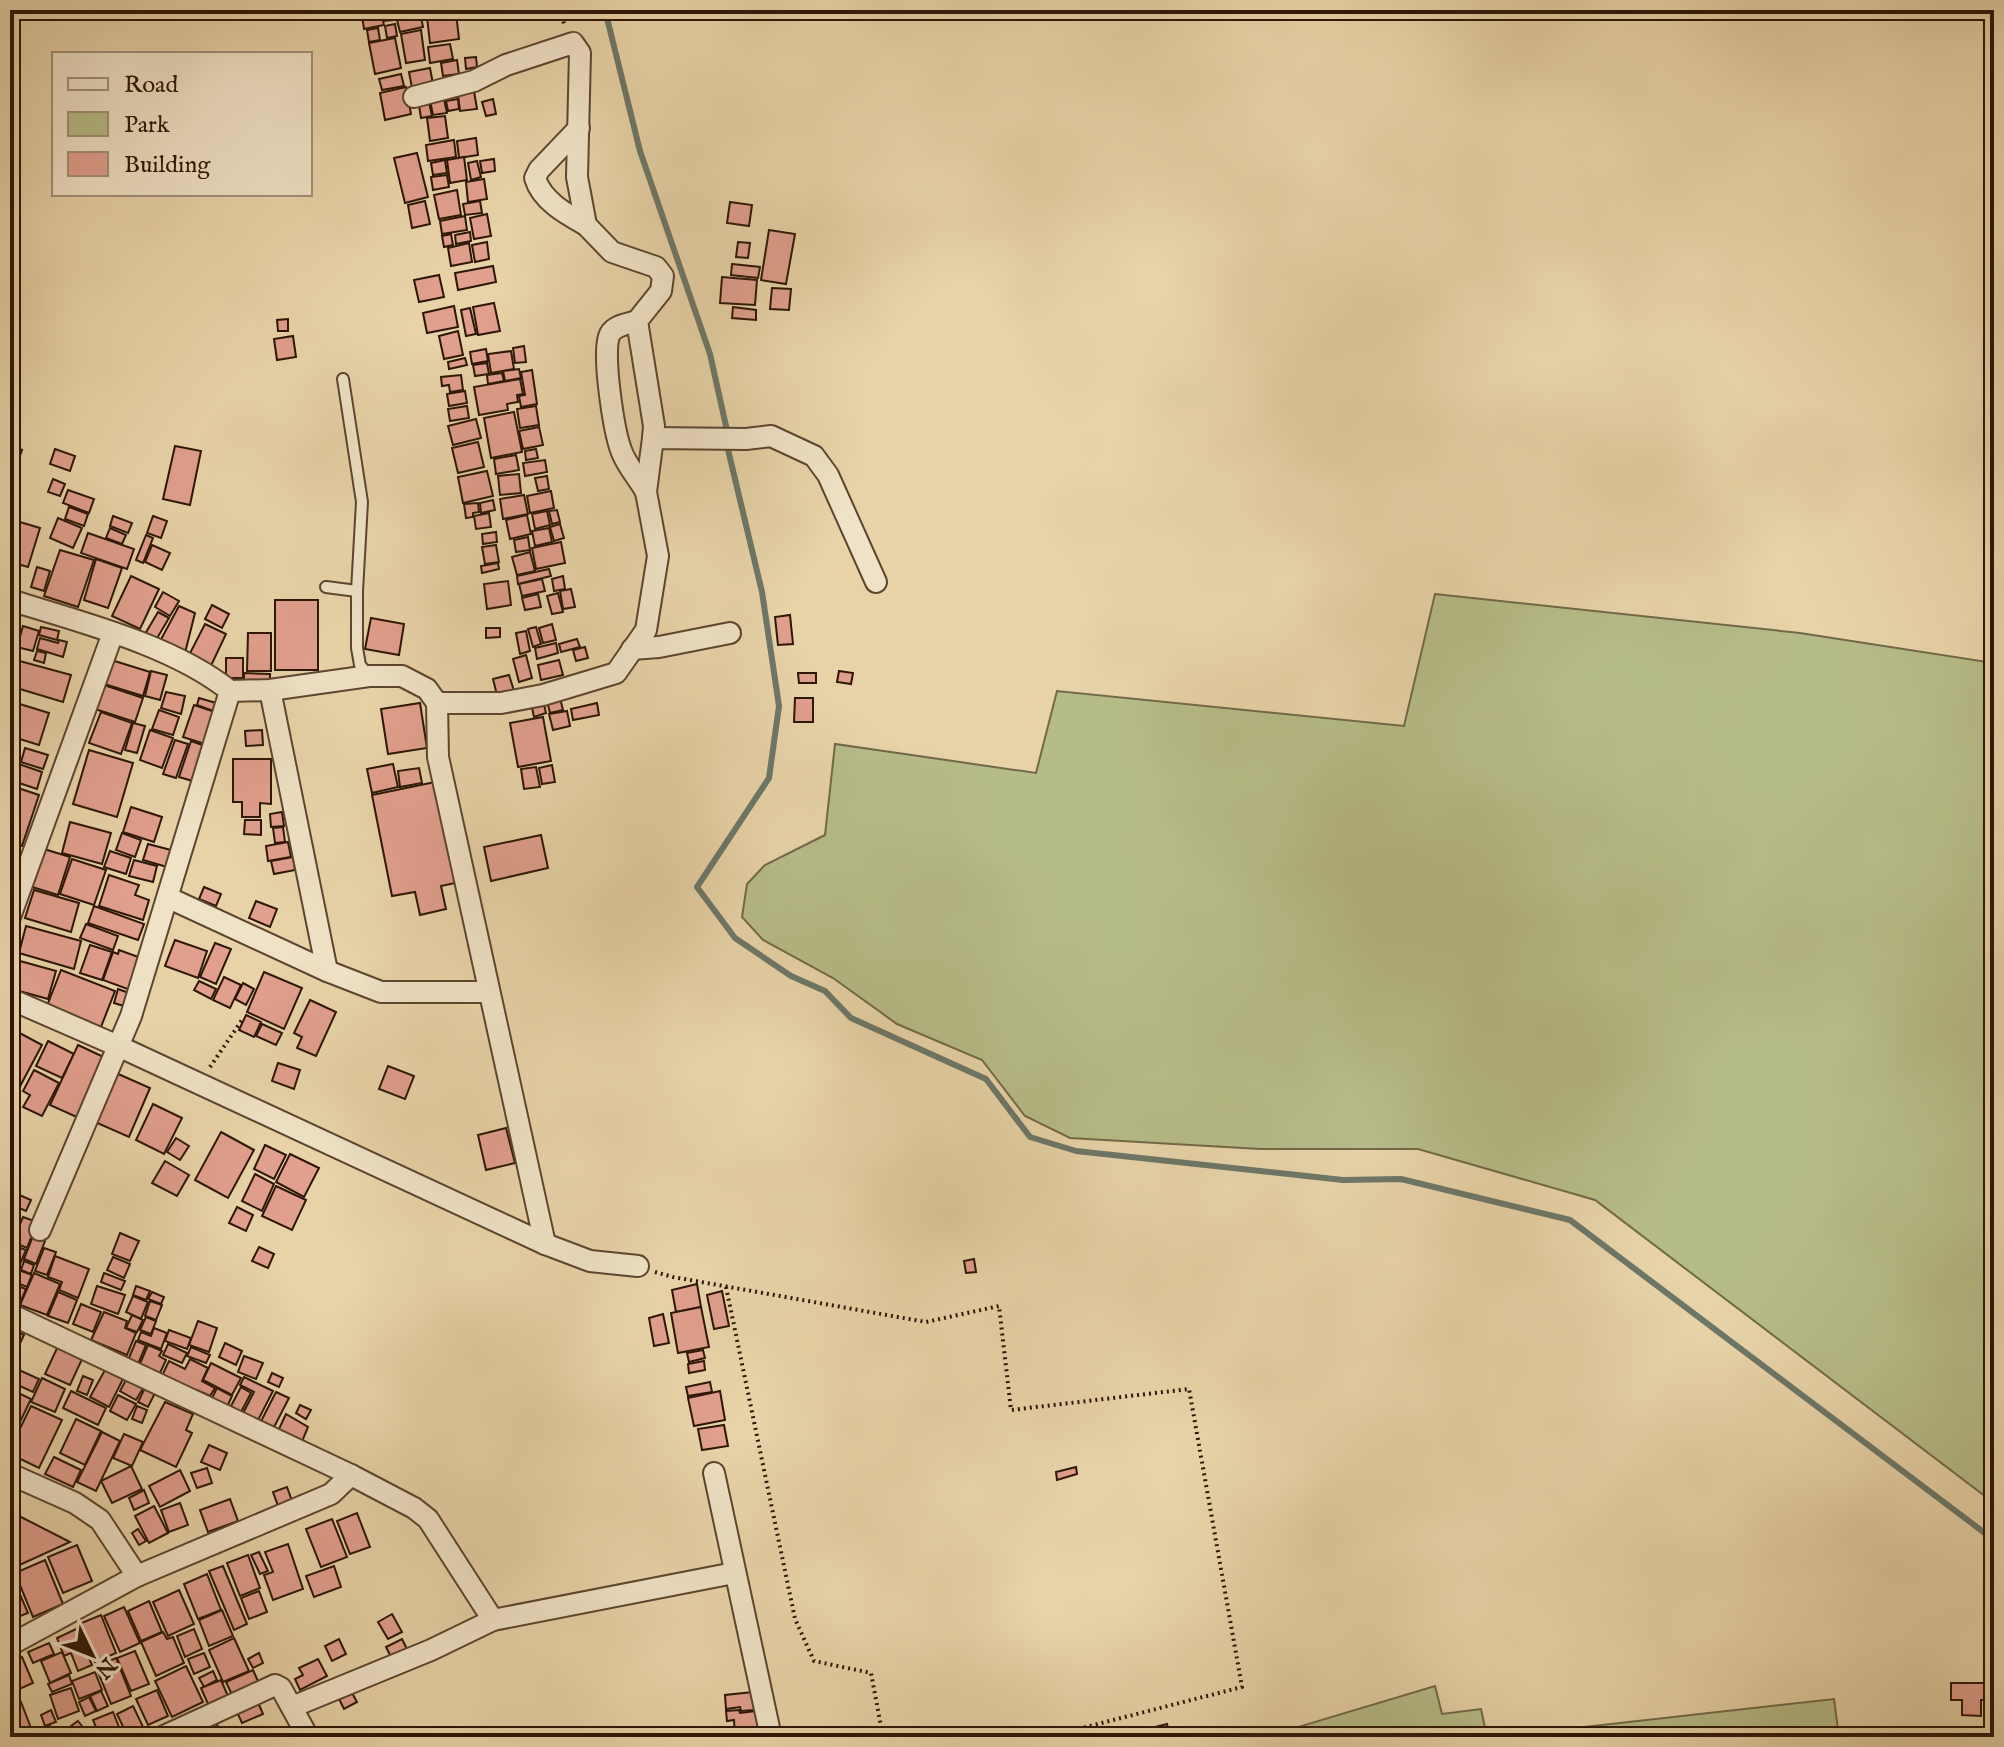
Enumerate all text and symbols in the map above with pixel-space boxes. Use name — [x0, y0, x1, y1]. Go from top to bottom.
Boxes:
legend — [52, 52, 312, 196]
text: Road — [124, 70, 178, 101]
text: Park — [124, 110, 170, 141]
text: Building — [124, 150, 211, 181]
north arrow — [52, 1615, 132, 1695]
text: N — [88, 1650, 123, 1684]

